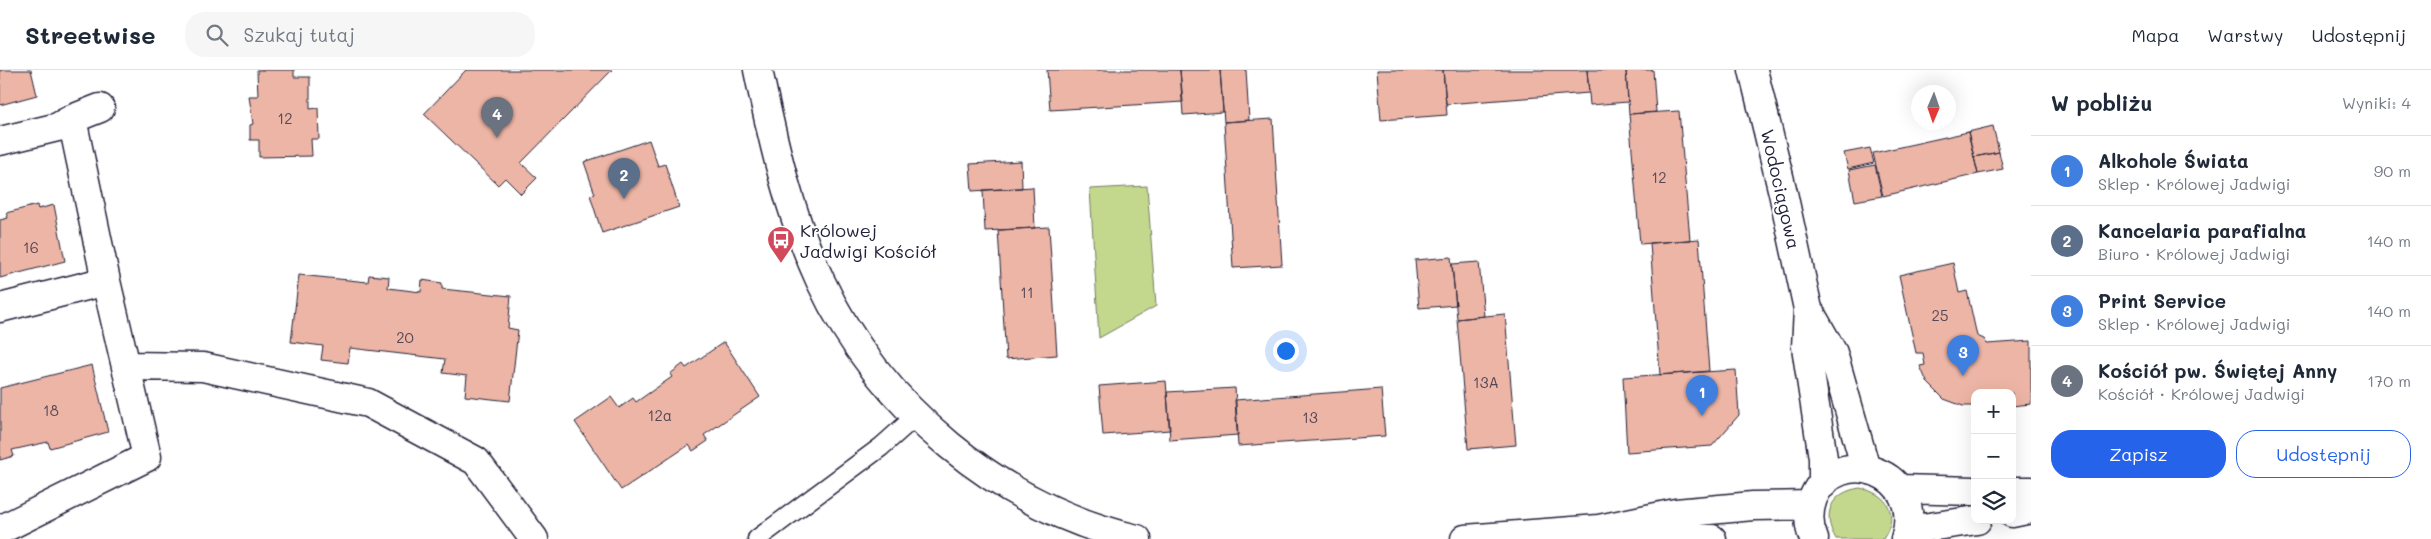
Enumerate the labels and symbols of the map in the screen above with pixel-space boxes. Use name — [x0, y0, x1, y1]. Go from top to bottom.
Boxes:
north arrow — [1911, 85, 1956, 130]
pin: 4 — [481, 97, 513, 138]
house number: 12 — [277, 108, 293, 128]
street label: Wodociągowa — [1756, 127, 1806, 251]
pin: 2 — [608, 158, 640, 199]
house number: 12 — [1651, 167, 1667, 187]
place label: Królowej Jadwigi Kościół — [800, 218, 937, 263]
bus stop icon: Królowej Jadwigi Kościół — [766, 225, 796, 264]
house number: 16 — [23, 237, 39, 257]
house number: 11 — [1020, 282, 1034, 302]
house number: 25 — [1931, 305, 1949, 325]
house number: 20 — [396, 327, 414, 347]
pin: 3 — [1947, 335, 1979, 376]
your location — [1273, 338, 1299, 364]
house number: 13A — [1473, 372, 1499, 392]
pin: 1 — [1686, 375, 1718, 416]
house number: 18 — [43, 400, 59, 420]
house number: 12a — [648, 405, 672, 425]
house number: 13 — [1302, 407, 1318, 427]

